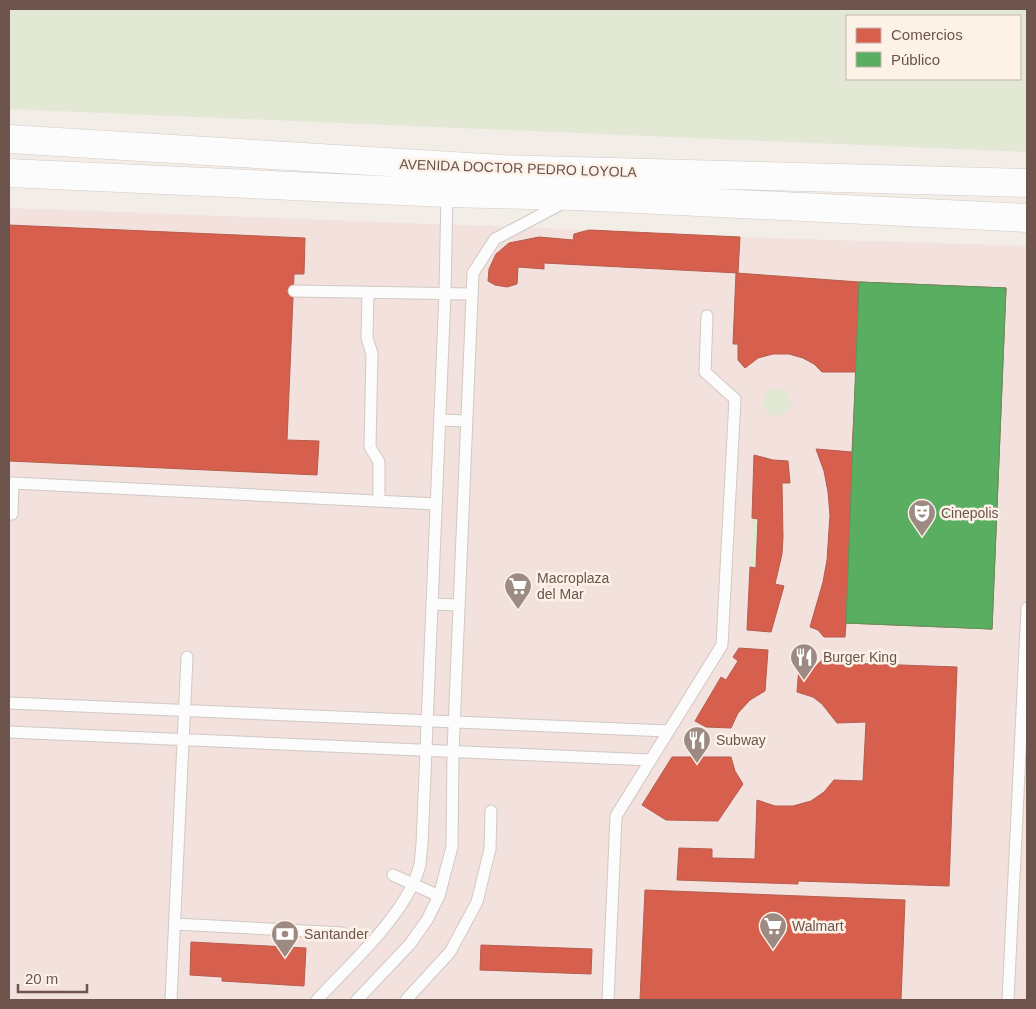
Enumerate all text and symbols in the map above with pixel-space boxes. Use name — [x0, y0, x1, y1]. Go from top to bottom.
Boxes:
legend — [846, 15, 1021, 80]
text: Comercios — [891, 26, 963, 43]
text: Público — [891, 51, 940, 68]
street label: AVENIDA DOCTOR PEDRO LOYOLA — [399, 156, 638, 180]
theatre icon: Cinepolis — [907, 498, 937, 537]
place label: Cinepolis — [941, 505, 999, 521]
place label: Macroplaza del Mar — [537, 570, 610, 602]
supermarket icon: Macroplaza del Mar — [503, 571, 533, 610]
restaurant icon: Burger King — [789, 642, 819, 681]
place label: Burger King — [823, 649, 897, 665]
restaurant icon: Subway — [682, 725, 712, 764]
place label: Subway — [716, 732, 766, 748]
supermarket icon: Walmart — [758, 911, 788, 950]
place label: Walmart — [792, 918, 844, 934]
bank icon: Santander — [270, 919, 300, 958]
place label: Santander — [304, 926, 369, 942]
scale bar — [18, 962, 86, 994]
text: 20 m — [25, 970, 58, 987]

